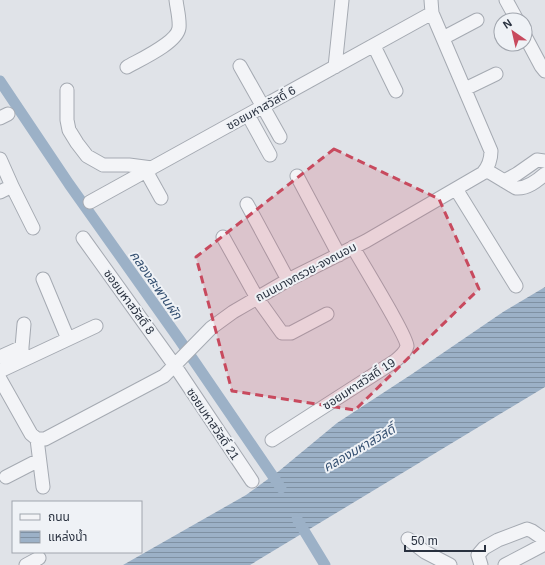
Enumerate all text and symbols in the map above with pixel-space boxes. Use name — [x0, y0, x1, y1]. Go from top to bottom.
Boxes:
north arrow — [493, 12, 533, 52]
text: N — [501, 16, 514, 31]
street label: ซอยมหาสวัสดิ์ 6 — [224, 83, 298, 133]
street label: ถนนบางกรวย-จงถนอม — [253, 239, 359, 305]
water label: คลองสะพานผัก — [127, 248, 186, 323]
street label: ซอยมหาสวัสดิ์ 8 — [101, 267, 158, 338]
street label: ซอยมหาสวัสดิ์ 19 — [320, 355, 398, 413]
street label: ซอยมหาสวัสดิ์ 21 — [184, 385, 243, 463]
water label: คลองมหาสวัสดิ์ — [320, 419, 401, 474]
legend — [12, 501, 142, 553]
text: ถนน — [48, 510, 70, 524]
scale bar — [405, 527, 485, 553]
text: แหล่งน้ำ — [48, 528, 87, 544]
text: 50 m — [411, 534, 438, 548]

